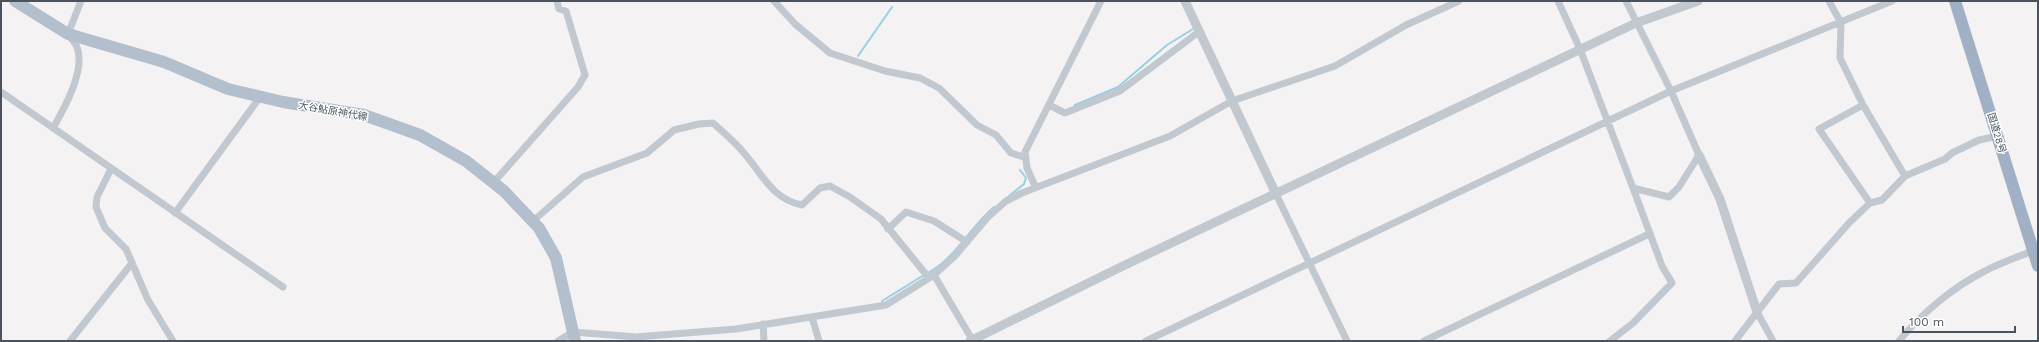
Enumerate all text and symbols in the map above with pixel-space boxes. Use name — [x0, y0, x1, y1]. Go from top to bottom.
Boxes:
street label: 大谷鮎原神代線 — [298, 100, 368, 122]
street label: 国道28号 — [1986, 111, 2008, 155]
scale bar — [1903, 308, 2015, 334]
text: 100 m — [1909, 315, 1944, 329]

